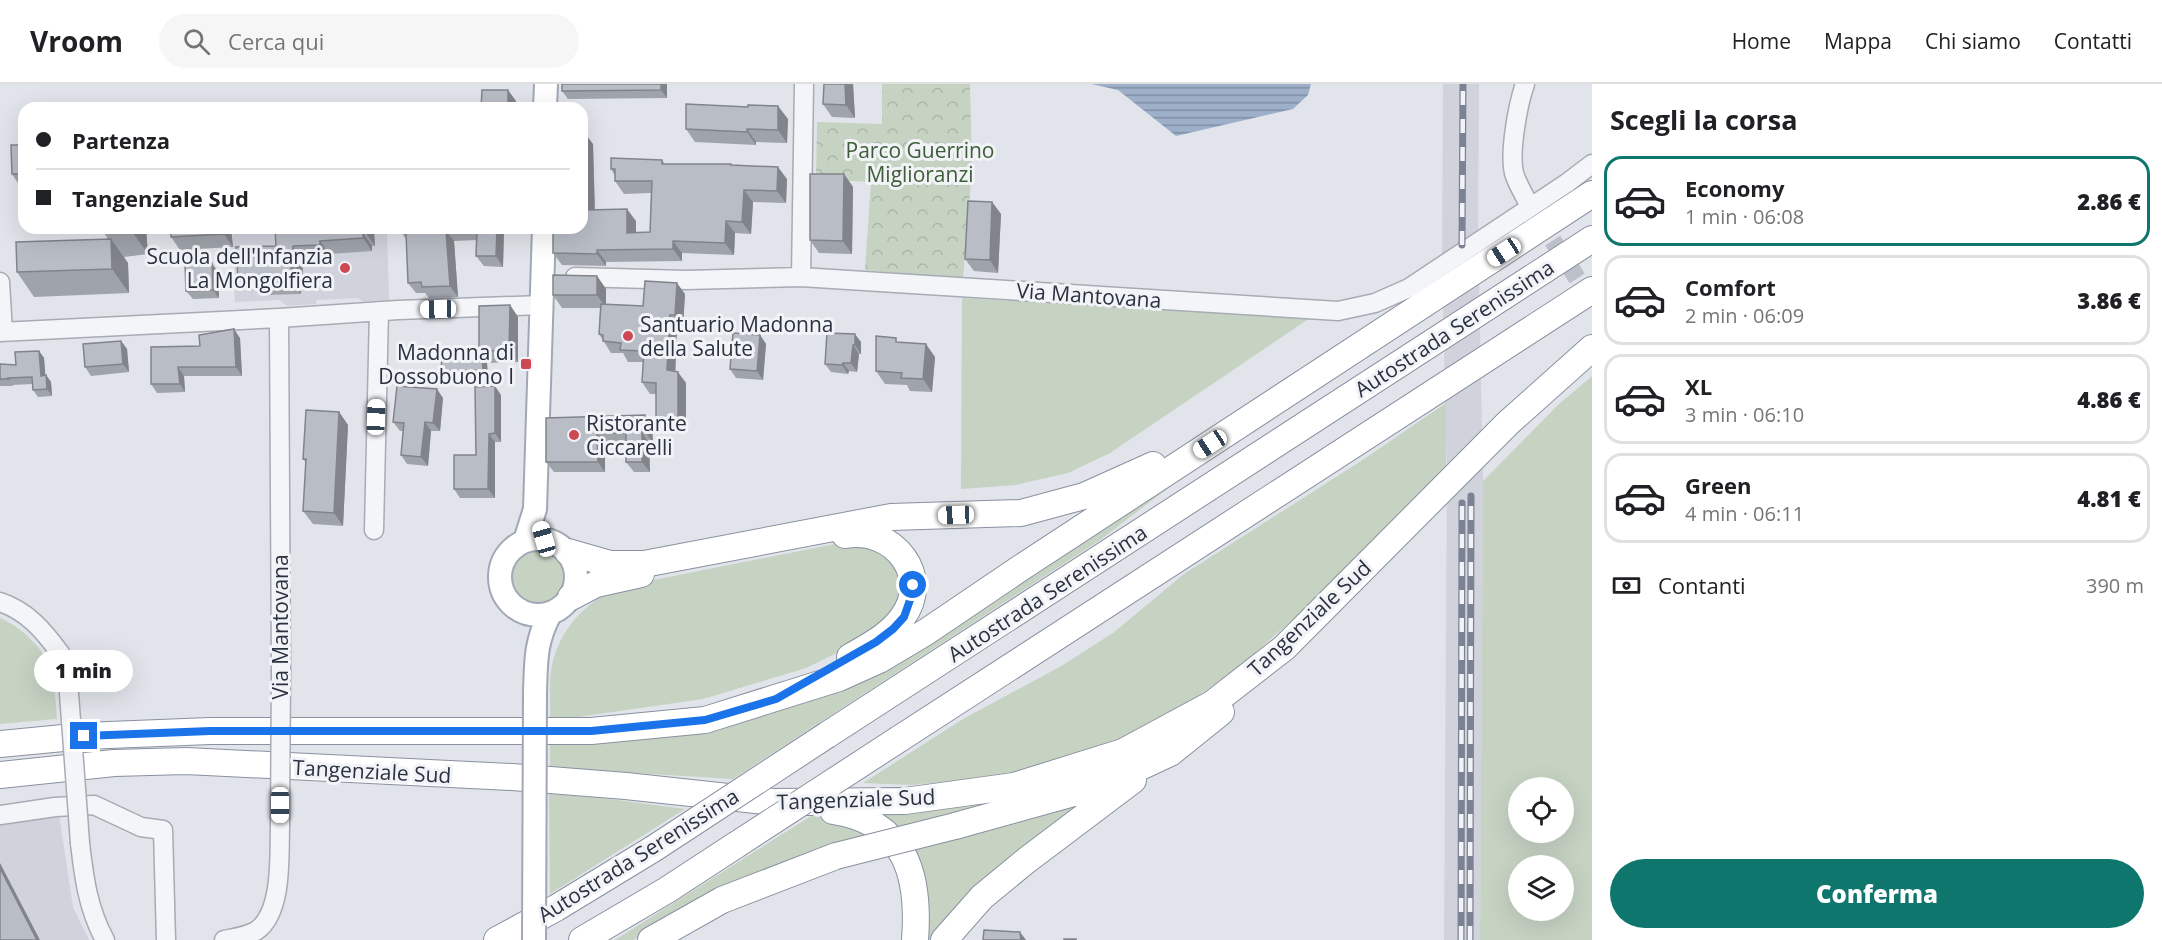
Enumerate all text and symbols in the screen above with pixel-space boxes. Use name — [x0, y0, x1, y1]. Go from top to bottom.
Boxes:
search box — [159, 14, 579, 68]
text: Vroom — [30, 22, 123, 60]
icon: search — [180, 25, 213, 58]
text: Cerca qui — [228, 26, 324, 56]
text: Home — [1732, 27, 1791, 55]
text: Mappa — [1824, 27, 1892, 55]
text: Chi siamo — [1925, 27, 2021, 55]
text: Contatti — [2054, 27, 2132, 55]
text: Scegli la corsa — [1610, 101, 1798, 138]
text: Partenza — [72, 125, 170, 155]
park label: Parco Guerrino Miglioranzi — [846, 136, 994, 188]
text: Economy — [1685, 173, 1784, 203]
icon: car — [1613, 174, 1667, 228]
text: Tangenziale Sud — [72, 183, 249, 213]
text: 2.86 € — [2077, 186, 2141, 216]
text: 1 min · 06:08 — [1685, 203, 1804, 230]
car — [1484, 235, 1524, 269]
place label: Scuola dell'Infanzia La Mongolfiera — [146, 242, 333, 294]
street label: Autostrada Serenissima — [1349, 253, 1559, 403]
marker: Scuola dell'Infanzia La Mongolfiera — [338, 261, 352, 275]
text: Comfort — [1685, 272, 1776, 302]
icon: car — [1613, 273, 1667, 327]
street label: Via Mantovana — [1016, 276, 1162, 314]
text: 3.86 € — [2077, 285, 2141, 315]
car — [420, 300, 456, 318]
text: 2 min · 06:09 — [1685, 302, 1804, 329]
place label: Santuario Madonna della Salute — [640, 310, 834, 362]
marker: Santuario Madonna della Salute — [621, 329, 635, 343]
place label: Madonna di Dossobuono I — [378, 338, 514, 390]
marker: Madonna di Dossobuono I — [519, 357, 533, 371]
text: XL — [1685, 371, 1712, 401]
icon: car — [1613, 372, 1667, 426]
text: 4.86 € — [2077, 384, 2141, 414]
car — [366, 399, 386, 435]
text: 3 min · 06:10 — [1685, 401, 1804, 428]
place label: Ristorante Ciccarelli — [586, 409, 687, 461]
car — [1190, 427, 1230, 461]
marker: Ristorante Ciccarelli — [567, 428, 581, 442]
text: Green — [1685, 470, 1751, 500]
icon: car — [1613, 471, 1667, 525]
text: 4.81 € — [2077, 483, 2141, 513]
text: 4 min · 06:11 — [1685, 500, 1804, 527]
car — [938, 505, 974, 525]
street label: Autostrada Serenissima — [942, 518, 1152, 668]
car — [530, 519, 558, 559]
street label: Via Mantovana — [266, 554, 294, 700]
street label: Tangenziale Sud — [1241, 554, 1377, 682]
icon: cash — [1610, 569, 1643, 602]
text: Contanti — [1658, 570, 1746, 600]
route start — [899, 571, 926, 598]
text: 390 m — [2086, 572, 2144, 599]
callout: 1 min — [34, 649, 134, 691]
text: 1 min — [55, 657, 112, 684]
route end — [70, 722, 97, 749]
street label: Tangenziale Sud — [292, 753, 452, 789]
map controls — [1508, 777, 1574, 921]
button: locate — [1508, 777, 1574, 843]
street label: Autostrada Serenissima — [532, 782, 744, 928]
street label: Tangenziale Sud — [776, 782, 936, 816]
car — [271, 787, 289, 823]
button: layers — [1508, 855, 1574, 921]
button: Conferma — [1610, 859, 2144, 928]

